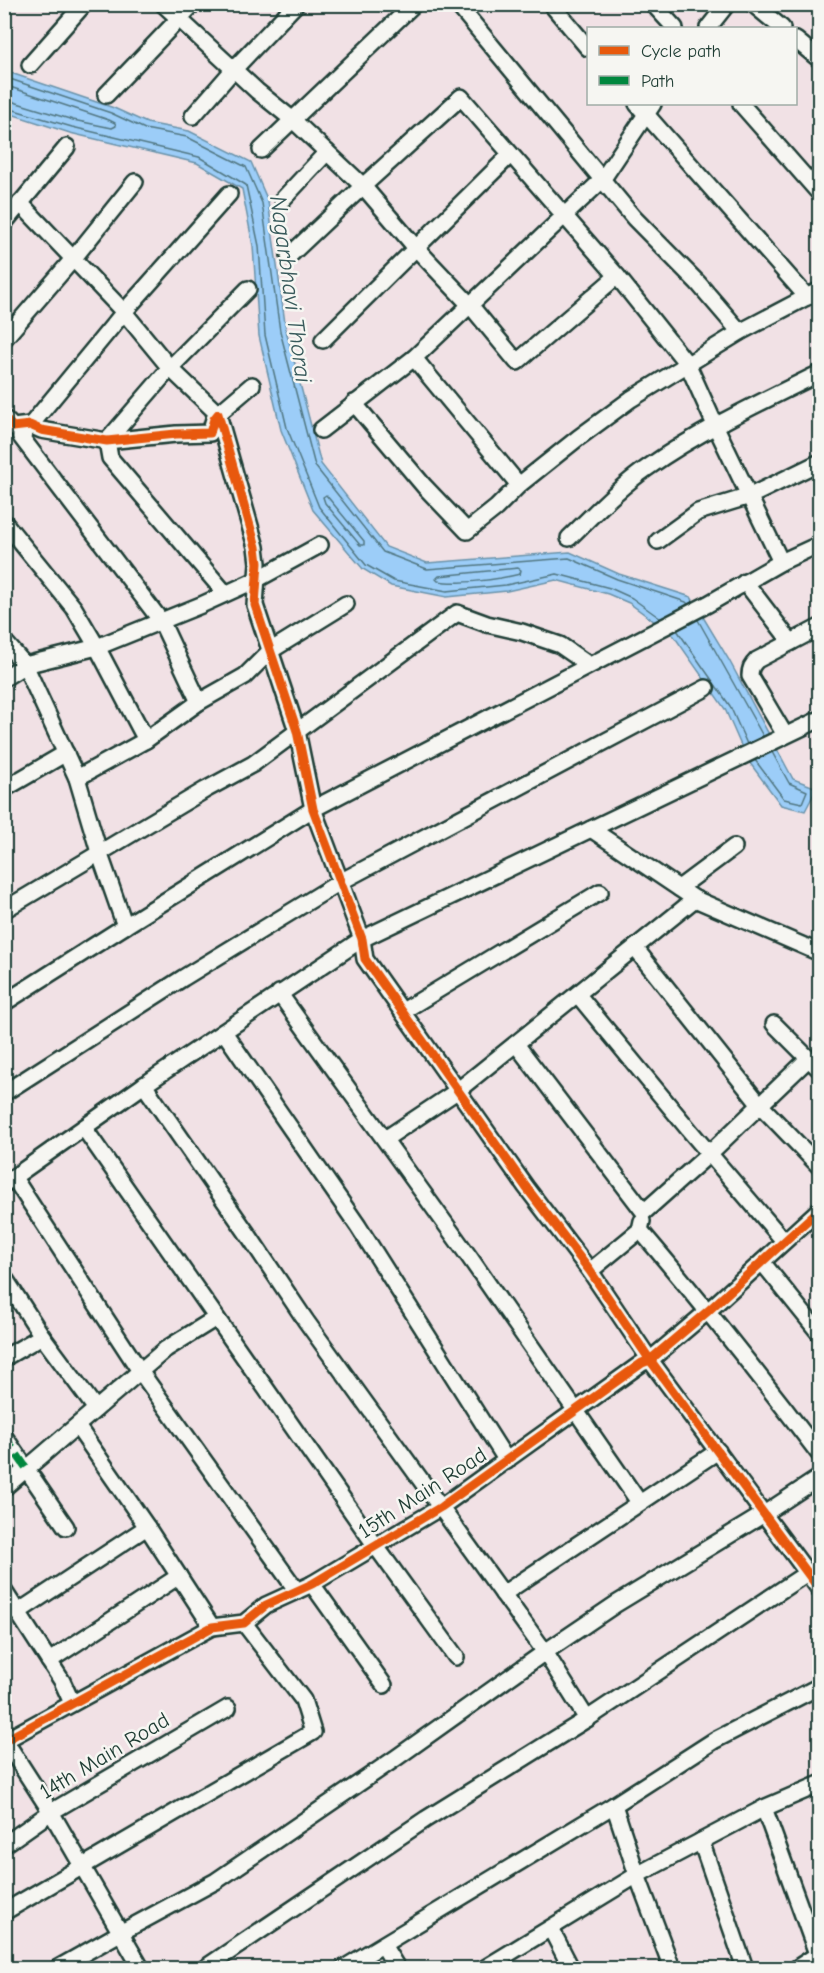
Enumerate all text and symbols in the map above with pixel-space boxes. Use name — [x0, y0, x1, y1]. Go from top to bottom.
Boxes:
legend — [587, 27, 797, 105]
text: Cycle path — [641, 41, 721, 62]
text: Path — [641, 71, 674, 92]
water label: Nagarbhavi Thorai — [264, 194, 318, 385]
street label: 15th Main Road — [353, 1442, 492, 1544]
street label: 14th Main Road — [35, 1707, 174, 1805]

